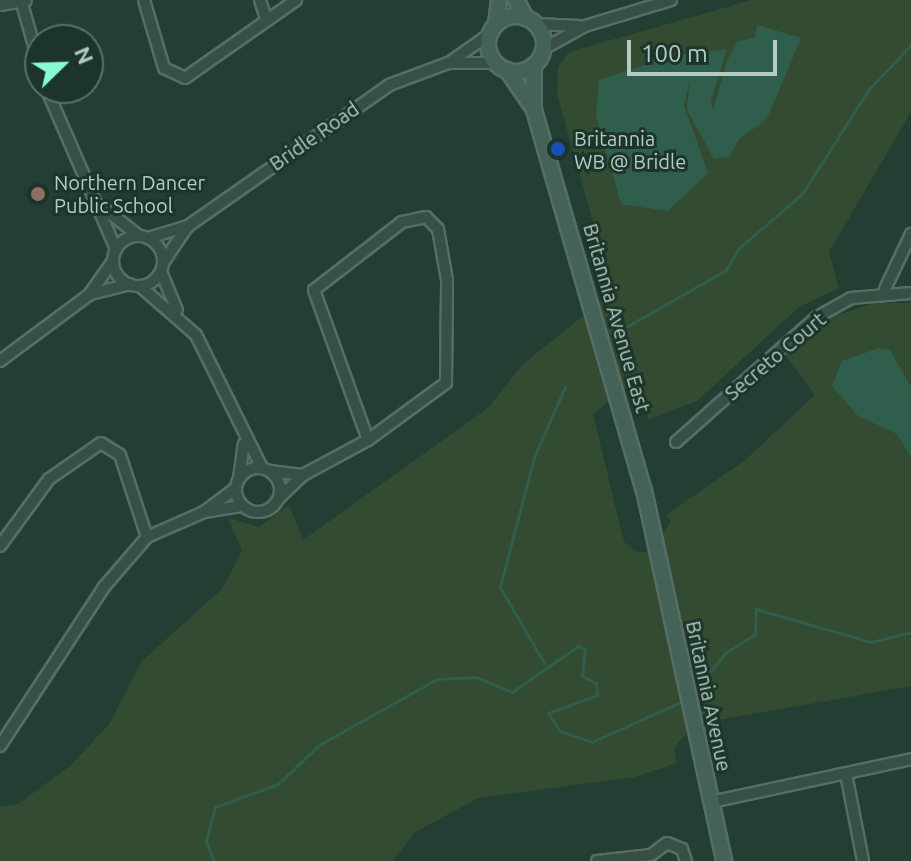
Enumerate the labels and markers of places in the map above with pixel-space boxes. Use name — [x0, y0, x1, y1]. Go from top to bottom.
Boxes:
place label: Britannia WB @ Bridle — [574, 126, 686, 173]
marker: Britannia WB @ Bridle — [549, 140, 567, 158]
place label: Northern Dancer Public School — [54, 170, 205, 217]
marker: Northern Dancer Public School — [29, 185, 47, 203]

